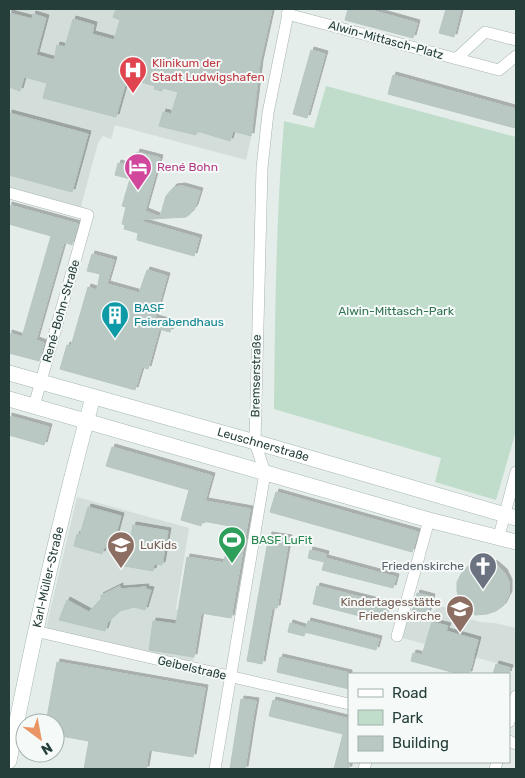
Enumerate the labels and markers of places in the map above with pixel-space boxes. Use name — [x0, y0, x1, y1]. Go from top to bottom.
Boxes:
hospital icon: Klinikum der Stadt Ludwigshafen — [118, 55, 148, 94]
place label: Klinikum der Stadt Ludwigshafen — [152, 56, 265, 84]
hotel icon: René Bohn — [123, 152, 153, 191]
place label: René Bohn — [157, 160, 218, 174]
building icon: BASF Feierabendhaus — [100, 300, 130, 339]
place label: BASF Feierabendhaus — [134, 301, 224, 329]
sports icon: BASF LuFit — [217, 525, 247, 564]
school or university icon: LuKids — [106, 530, 136, 569]
place label: BASF LuFit — [251, 533, 313, 547]
place label: LuKids — [140, 538, 177, 552]
church icon: Friedenskirche — [468, 551, 498, 590]
place label: Friedenskirche — [382, 559, 464, 573]
school or university icon: Kindertagesstätte Friedenskirche — [445, 594, 475, 633]
place label: Kindertagesstätte Friedenskirche — [340, 595, 441, 623]

